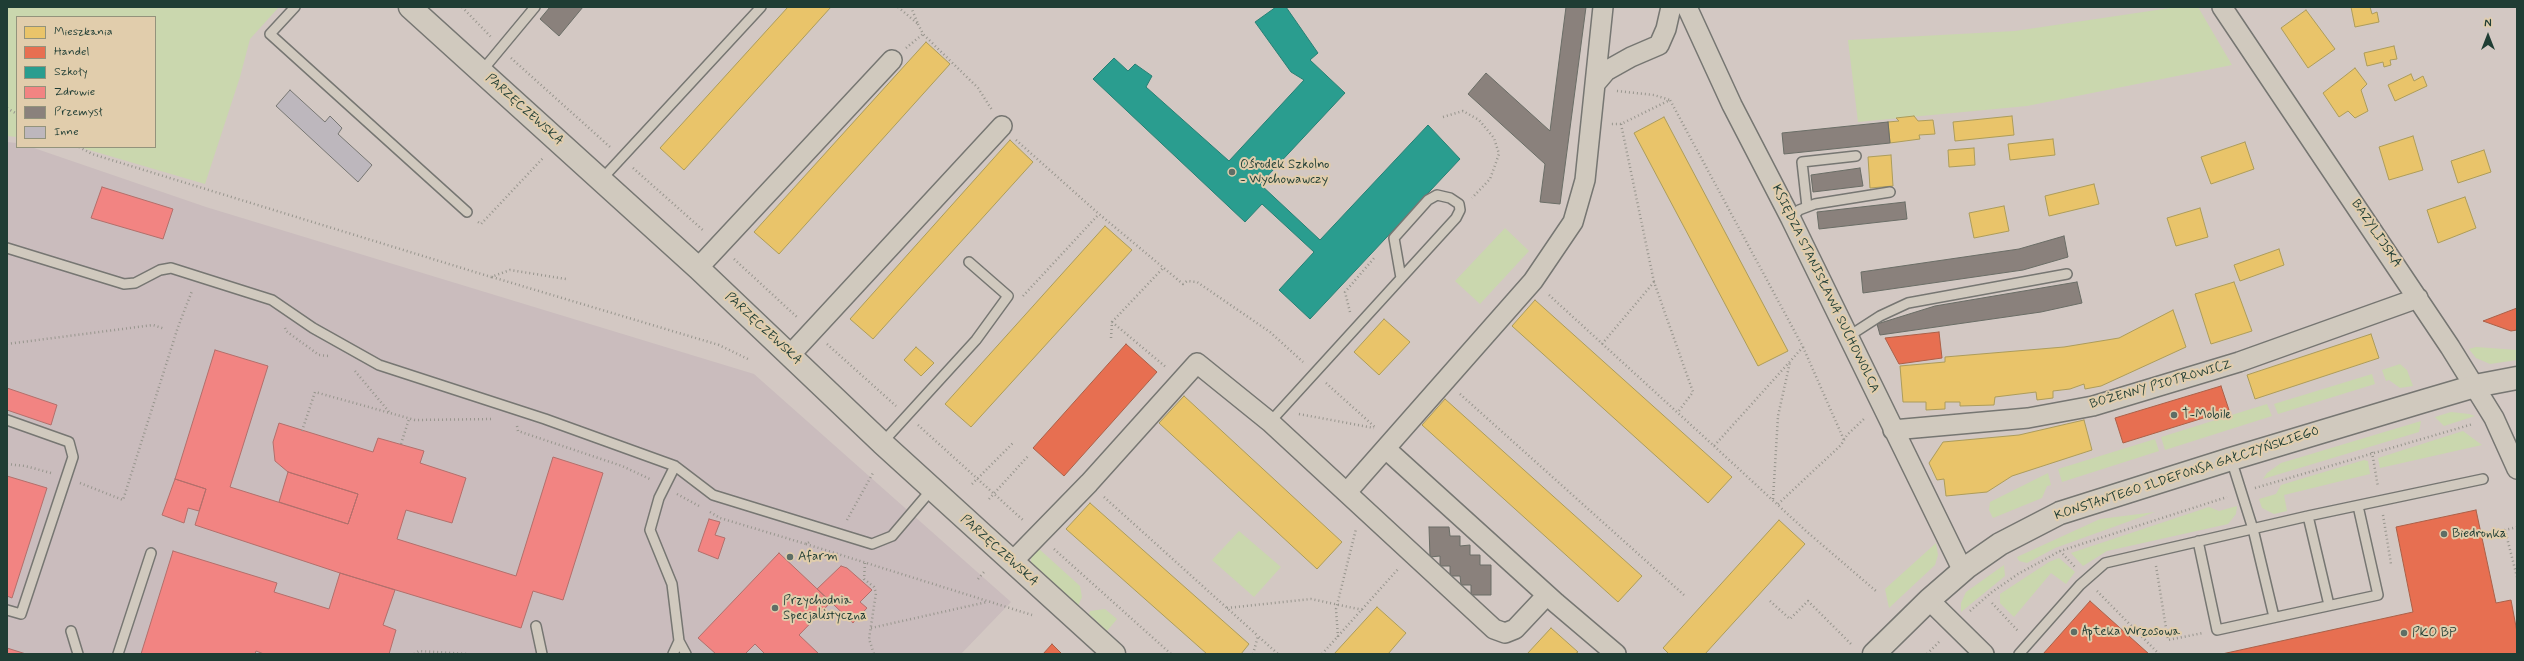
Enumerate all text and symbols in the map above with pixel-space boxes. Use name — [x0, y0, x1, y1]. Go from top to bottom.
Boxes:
legend — [16, 16, 156, 148]
north arrow — [2468, 16, 2508, 56]
text: N — [2484, 17, 2492, 31]
text: Mieszkania — [54, 24, 113, 40]
text: Handel — [54, 44, 89, 60]
text: Szkoły — [54, 64, 88, 80]
street label: PARZĘCZEWSKA — [482, 71, 566, 149]
text: Zdrowie — [54, 84, 95, 100]
text: Przemysł — [54, 104, 103, 120]
text: Inne — [54, 124, 79, 140]
place label: Ośrodek Szkolno - Wychowawczy — [1240, 157, 1329, 188]
marker: Ośrodek Szkolno - Wychowawczy — [1227, 167, 1237, 177]
street label: KSIĘDZA STANISŁAWA SUCHOWOLCA — [1768, 182, 1882, 396]
street label: BAZYLIJSKA — [2347, 197, 2405, 271]
street label: PARZĘCZEWSKA — [721, 289, 805, 369]
street label: BOŻENNY PIOTROWICZ — [2088, 357, 2234, 413]
place label: T-Mobile — [2182, 407, 2231, 423]
marker: T-Mobile — [2169, 410, 2179, 420]
street label: KONSTANTEGO ILDEFONSA GAŁCZYŃSKIEGO — [2053, 424, 2321, 524]
street label: PARZĘCZEWSKA — [957, 512, 1041, 590]
place label: Biedronka — [2452, 526, 2507, 542]
marker: Biedronka — [2439, 529, 2449, 539]
place label: Afarm — [798, 549, 838, 565]
marker: Afarm — [785, 552, 795, 562]
place label: Przychodnia Specjalistyczna — [783, 593, 867, 624]
marker: Przychodnia Specjalistyczna — [770, 603, 780, 613]
place label: Apteka Wrzosowa — [2082, 624, 2180, 640]
place label: PKO BP — [2412, 625, 2457, 641]
marker: Apteka Wrzosowa — [2069, 627, 2079, 637]
marker: PKO BP — [2399, 628, 2409, 638]

